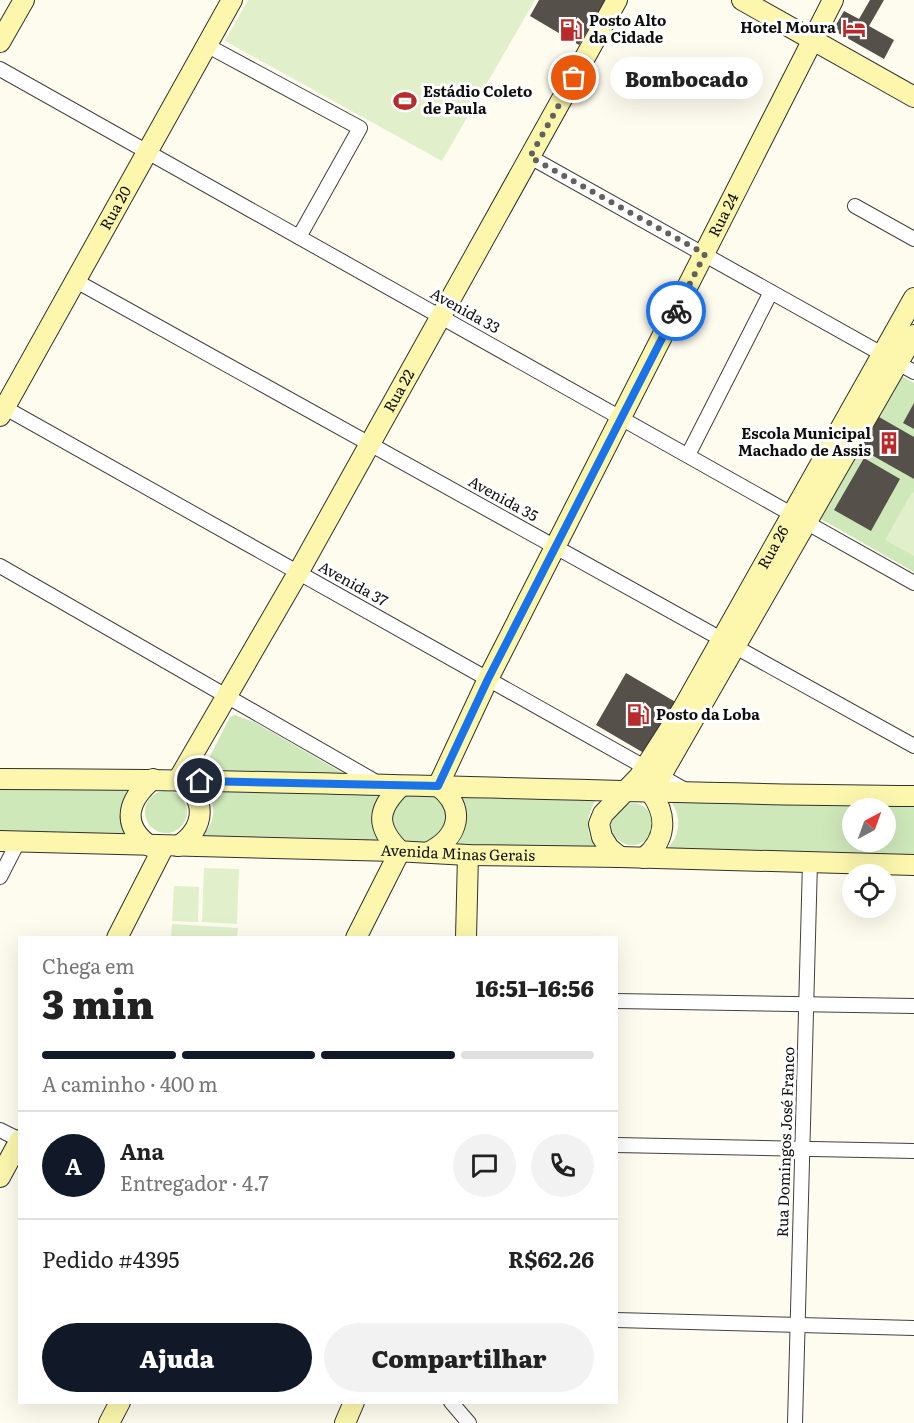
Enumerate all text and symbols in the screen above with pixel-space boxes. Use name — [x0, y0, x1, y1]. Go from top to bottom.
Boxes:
place label: Posto Alto da Cidade — [589, 8, 666, 48]
place label: Hotel Moura — [740, 15, 836, 38]
hotel icon: Hotel Moura — [841, 15, 867, 41]
fuel station icon: Posto Alto da Cidade — [558, 17, 584, 43]
pin — [548, 52, 599, 103]
callout: Bombocado — [610, 57, 763, 99]
icon: bag — [557, 61, 590, 94]
text: Bombocado — [625, 63, 748, 93]
place label: Estádio Coleto de Paula — [423, 79, 532, 119]
sports icon: Estádio Coleto de Paula — [392, 88, 418, 114]
street label: Rua 20 — [93, 181, 136, 234]
street label: Rua 24 — [702, 188, 743, 241]
street label: Avenida 33 — [427, 281, 505, 338]
courier — [646, 281, 706, 341]
icon: bike — [660, 295, 693, 328]
street label: Rua 22 — [377, 364, 419, 416]
place label: Escola Municipal Machado de Assis — [738, 421, 872, 461]
building icon: Escola Municipal Machado de Assis — [876, 430, 902, 456]
street label: Avenida 35 — [465, 469, 543, 527]
street label: Rua 26 — [751, 521, 794, 573]
street label: Avenida 37 — [315, 554, 393, 611]
fuel station icon: Posto da Loba — [625, 702, 651, 728]
place label: Posto da Loba — [656, 702, 760, 725]
pin — [174, 755, 225, 806]
icon: home — [183, 764, 216, 797]
north arrow — [842, 798, 896, 852]
map controls — [842, 798, 896, 918]
street label: Avenida Minas Gerais — [380, 838, 535, 866]
button: locate — [842, 864, 896, 918]
text: Chega em — [42, 950, 135, 980]
text: 16:51–16:56 — [476, 971, 594, 1004]
text: 3 min — [42, 973, 154, 1031]
street label: Rua Domingos José Franco — [770, 1046, 799, 1238]
text: A caminho · 400 m — [42, 1068, 218, 1098]
text: Ana — [120, 1134, 164, 1167]
button: chat — [453, 1134, 516, 1197]
button: phone — [531, 1134, 594, 1197]
text: A — [65, 1149, 82, 1182]
text: Entregador · 4.7 — [120, 1167, 269, 1197]
text: Pedido #4395 — [42, 1242, 180, 1275]
text: R$62.26 — [508, 1242, 594, 1275]
button: Ajuda — [42, 1323, 312, 1392]
button: Compartilhar — [324, 1323, 594, 1392]

